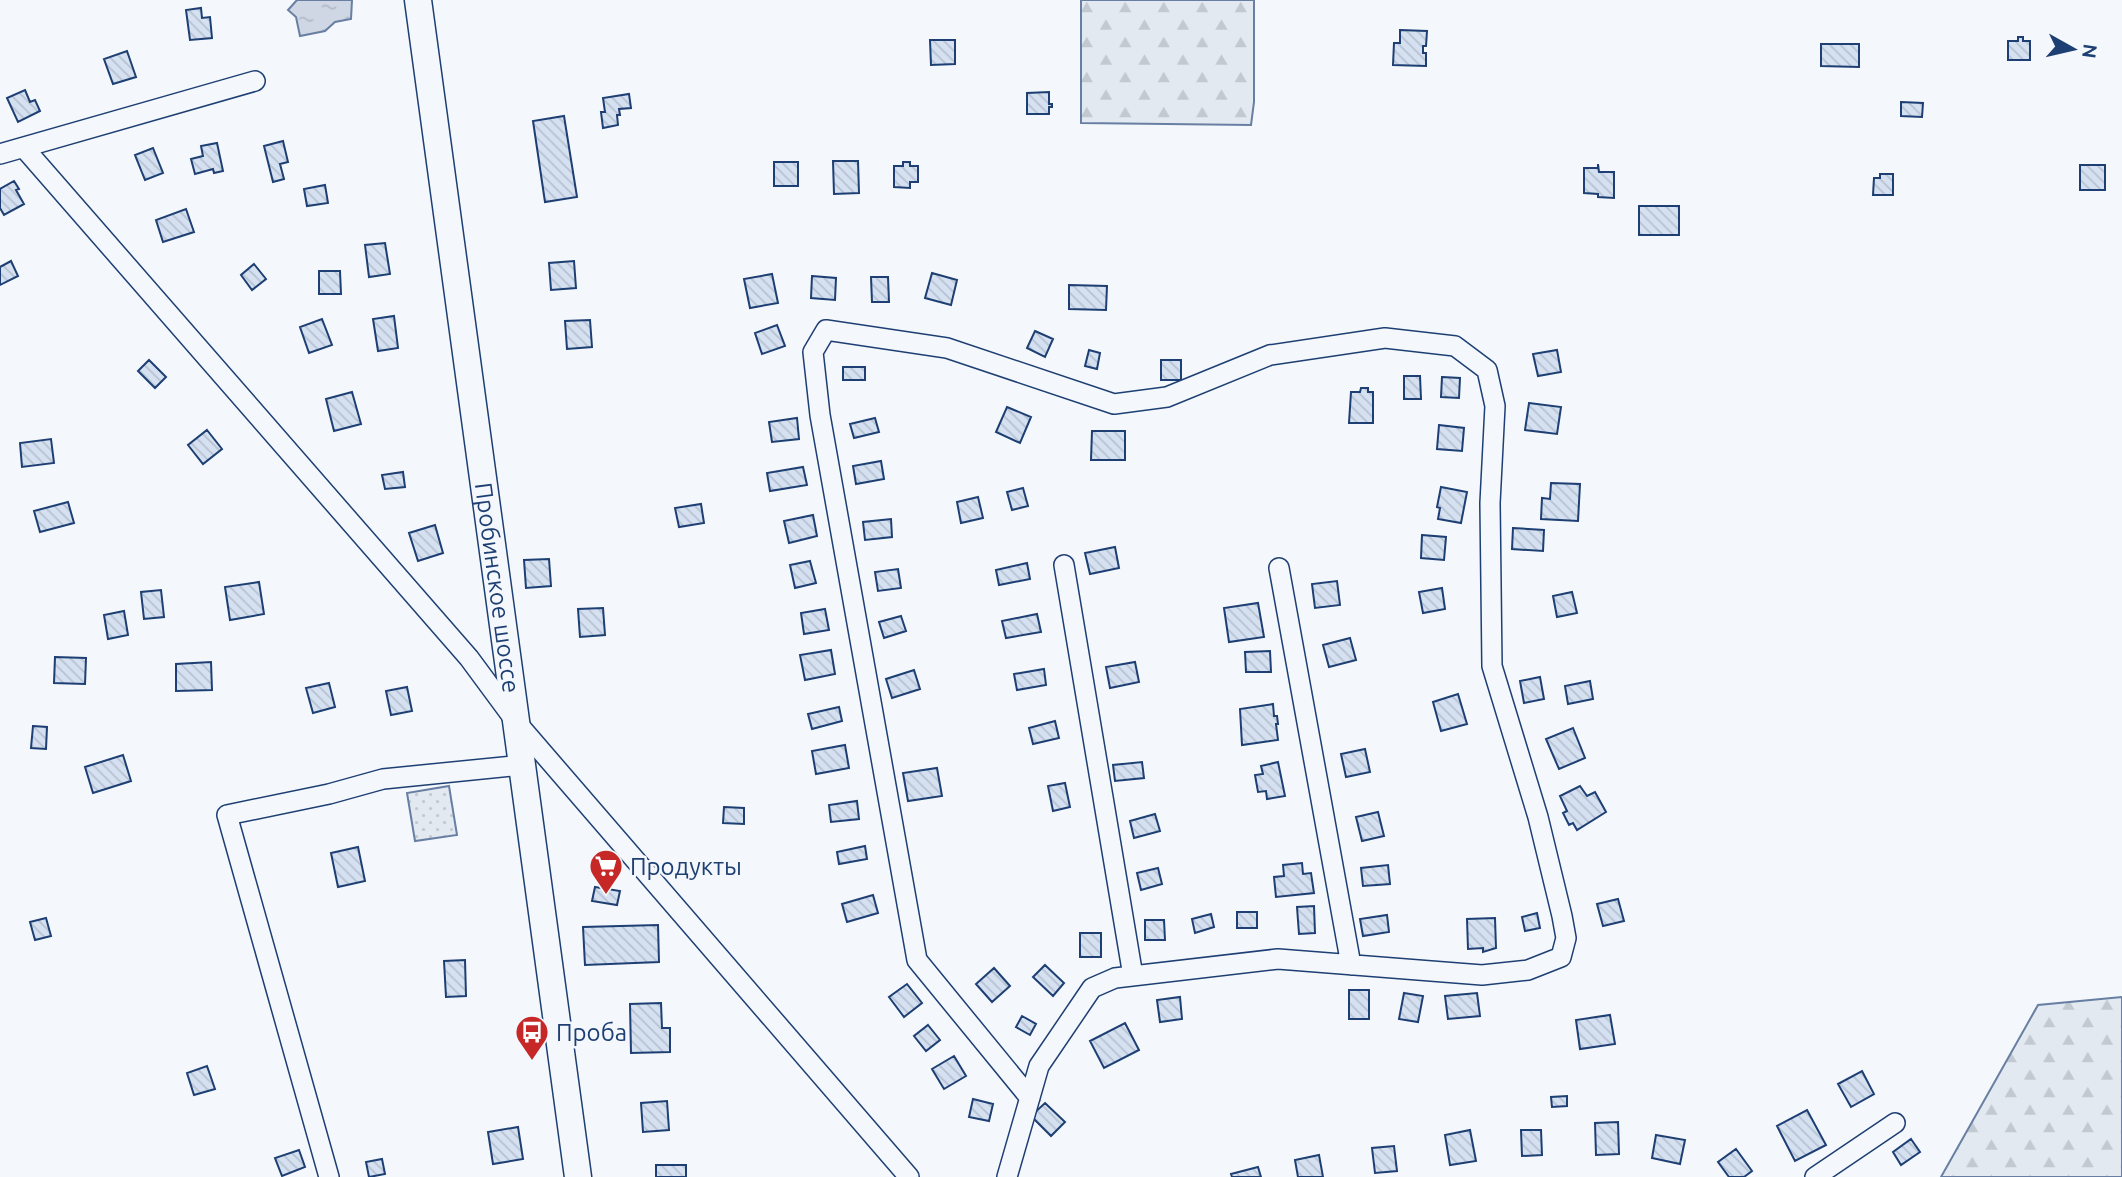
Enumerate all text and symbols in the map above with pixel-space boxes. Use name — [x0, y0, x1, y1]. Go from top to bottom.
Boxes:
north arrow — [2038, 14, 2108, 84]
text: N — [2078, 43, 2102, 60]
street label: Пробинское шоссе — [470, 481, 526, 694]
supermarket icon: Продукты — [587, 847, 625, 896]
place label: Продукты — [630, 853, 742, 880]
bus stop icon: Проба — [513, 1013, 551, 1062]
place label: Проба — [556, 1019, 627, 1046]

